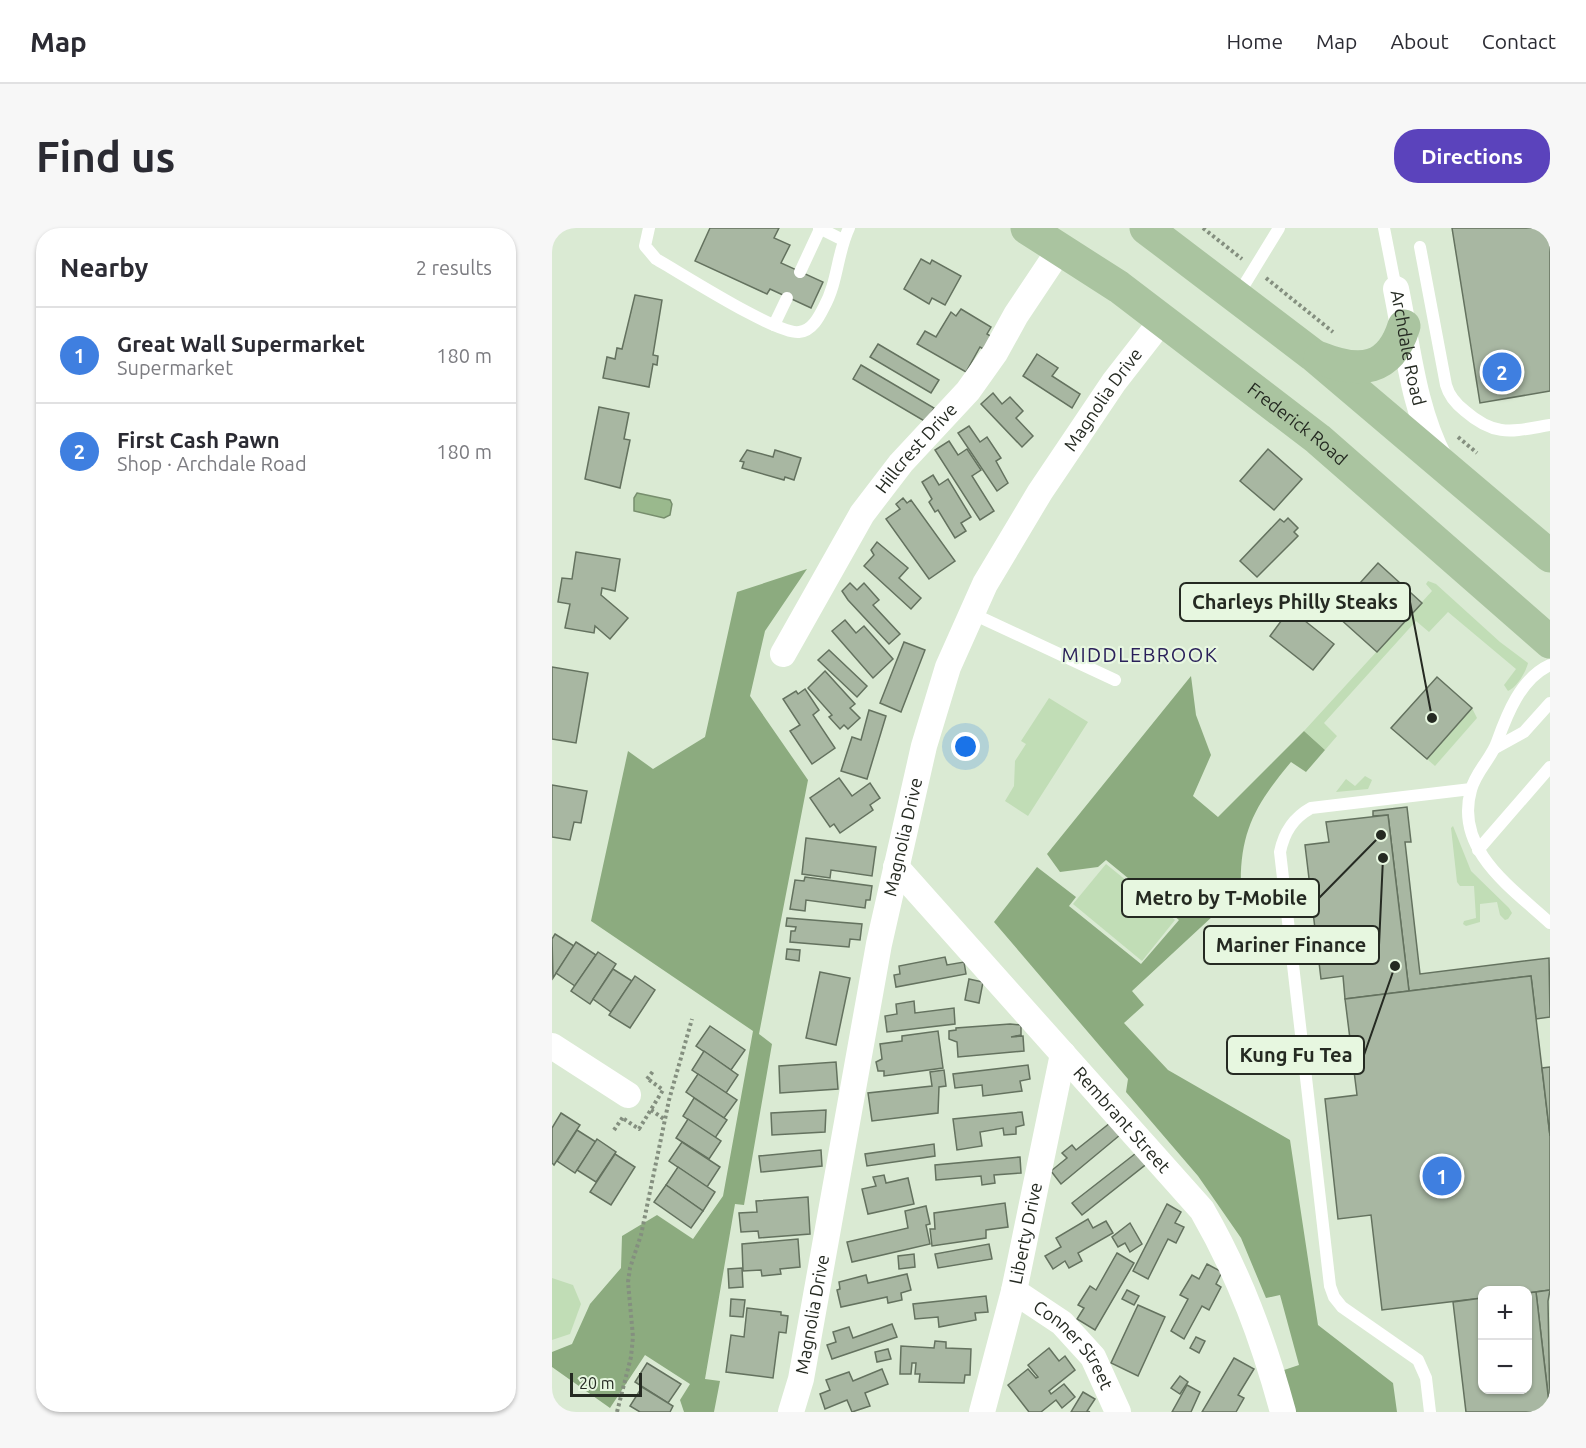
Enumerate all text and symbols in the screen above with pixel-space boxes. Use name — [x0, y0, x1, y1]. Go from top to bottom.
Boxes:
text: Map — [30, 26, 87, 57]
text: Home — [1226, 29, 1283, 53]
text: Map — [1316, 29, 1357, 53]
text: About — [1390, 29, 1449, 53]
text: Contact — [1482, 29, 1556, 53]
button: Directions — [1394, 129, 1550, 183]
text: Find us — [36, 133, 175, 180]
text: Nearby — [60, 253, 148, 282]
text: 2 results — [416, 256, 492, 279]
street label: Archdale Road — [1387, 288, 1430, 408]
text: Great Wall Supermarket — [117, 331, 365, 356]
text: 1 — [74, 344, 85, 367]
text: 180 m — [436, 344, 492, 367]
street label: Magnolia Drive — [1060, 344, 1146, 454]
pin: 2 — [1482, 350, 1522, 394]
text: Supermarket — [117, 356, 233, 379]
street label: Frederick Road — [1244, 378, 1351, 469]
street label: Hillcrest Drive — [871, 399, 960, 497]
text: First Cash Pawn — [117, 427, 280, 452]
text: 2 — [74, 440, 85, 463]
text: 180 m — [436, 440, 492, 463]
text: Shop · Archdale Road — [117, 452, 307, 475]
callout: Charleys Philly Steaks — [1180, 583, 1410, 621]
text: Charleys Philly Steaks — [1192, 590, 1398, 613]
district label: MIDDLEBROOK — [1062, 643, 1219, 666]
your location — [951, 732, 980, 761]
street label: Magnolia Drive — [879, 776, 925, 898]
callout: Metro by T-Mobile — [1122, 879, 1319, 917]
text: Metro by T-Mobile — [1135, 886, 1307, 909]
callout: Mariner Finance — [1204, 926, 1379, 964]
text: Mariner Finance — [1216, 933, 1366, 956]
callout: Kung Fu Tea — [1227, 1036, 1364, 1074]
text: Kung Fu Tea — [1239, 1043, 1353, 1066]
street label: Rembrant Street — [1070, 1062, 1175, 1176]
pin: 1 — [1422, 1154, 1462, 1198]
street label: Liberty Drive — [1005, 1181, 1045, 1286]
street label: Magnolia Drive — [791, 1253, 832, 1376]
map controls — [1478, 1286, 1532, 1394]
button: + — [1478, 1286, 1532, 1340]
street label: Conner Street — [1030, 1296, 1117, 1393]
button: − — [1478, 1340, 1532, 1394]
scale bar — [570, 1370, 642, 1398]
text: 20 m — [579, 1374, 615, 1392]

